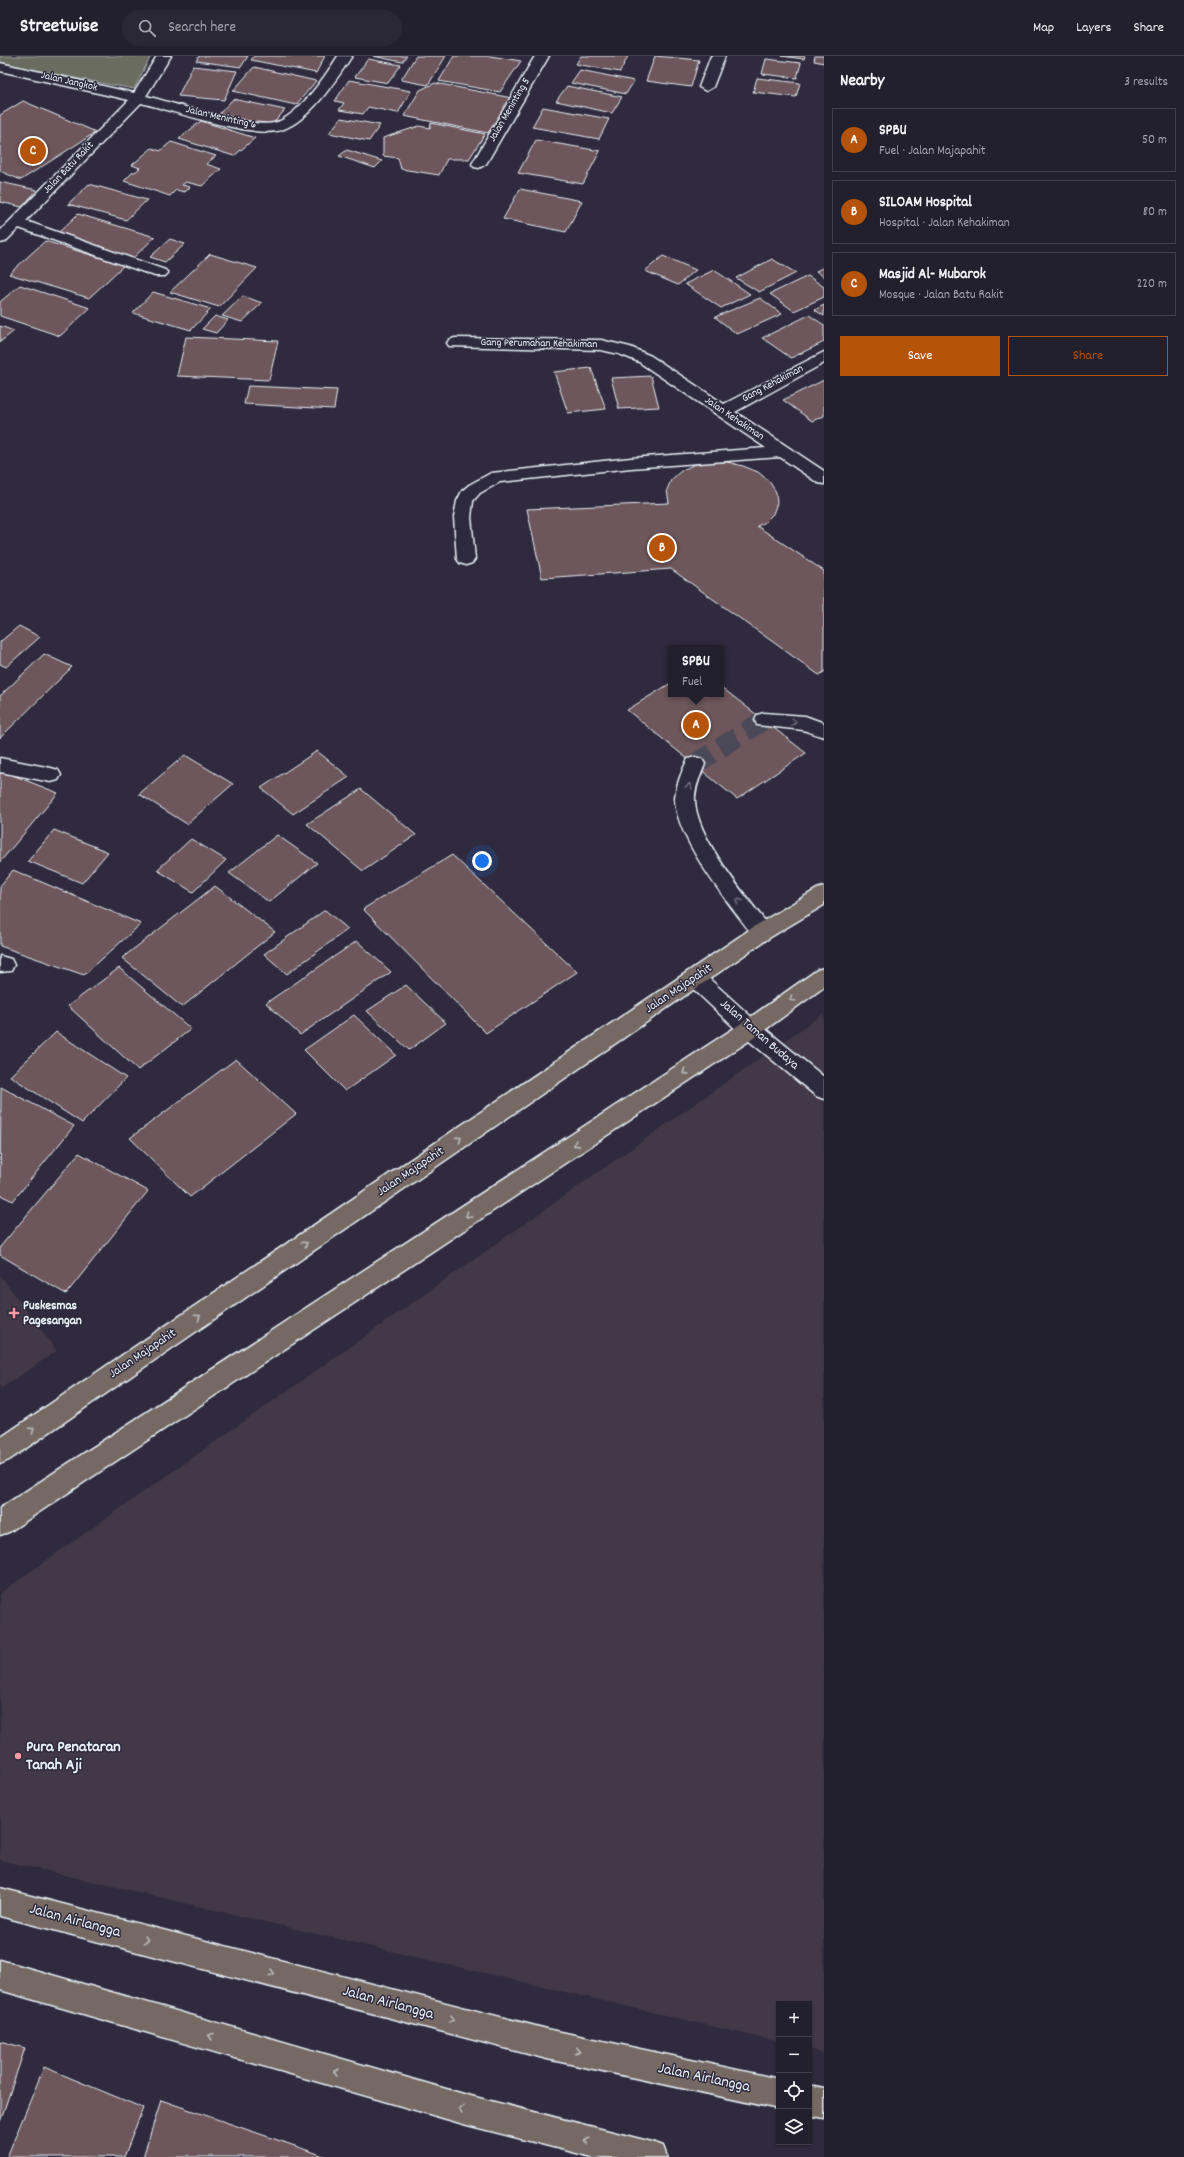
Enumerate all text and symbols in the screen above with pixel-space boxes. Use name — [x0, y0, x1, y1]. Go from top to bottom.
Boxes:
search box — [122, 10, 402, 46]
text: Streetwise — [20, 14, 98, 41]
icon: search — [136, 17, 158, 39]
text: Search here — [168, 17, 236, 39]
text: Map — [1033, 18, 1054, 38]
text: Layers — [1076, 18, 1111, 38]
text: Share — [1133, 18, 1164, 38]
street label: Jalan Jangkok — [39, 68, 99, 96]
text: Nearby — [840, 70, 884, 94]
text: 3 results — [1124, 73, 1168, 92]
street label: Jalan Meninting 5 — [485, 75, 535, 145]
street label: Jalan Meninting 6 — [184, 102, 258, 134]
text: SPBU — [879, 120, 907, 142]
text: A — [850, 131, 858, 150]
text: 50 m — [1142, 131, 1167, 150]
pin: C — [20, 136, 46, 166]
street label: Jalan Batu Rakit — [40, 138, 98, 198]
text: Fuel · Jalan Majapahit — [879, 142, 986, 161]
text: SILOAM Hospital — [879, 192, 972, 214]
text: B — [851, 203, 857, 222]
text: 80 m — [1143, 203, 1167, 222]
text: Hospital · Jalan Kehakiman — [879, 214, 1010, 233]
text: Masjid Al- Mubarok — [879, 264, 986, 286]
text: C — [851, 275, 857, 294]
text: 220 m — [1137, 275, 1167, 294]
text: Mosque · Jalan Batu Rakit — [879, 286, 1004, 305]
street label: Gang Perumahan Kehakiman — [480, 335, 598, 353]
button: Save — [840, 336, 1000, 376]
button: Share — [1008, 336, 1168, 376]
street label: Gang Kehakiman — [739, 361, 807, 407]
street label: Jalan Kehakiman — [701, 393, 767, 445]
pin: B — [649, 533, 675, 563]
popup — [668, 645, 724, 697]
text: SPBU — [682, 651, 710, 673]
text: Fuel — [682, 673, 702, 692]
pin: A — [683, 710, 709, 740]
one-way arrow — [791, 718, 797, 727]
one-way arrow — [684, 783, 693, 790]
your location — [472, 851, 492, 871]
one-way arrow — [737, 898, 744, 905]
street label: Jalan Majapahit — [642, 959, 717, 1019]
one-way arrow — [790, 994, 797, 1001]
street label: Jalan Taman Budaya — [715, 995, 804, 1075]
one-way arrow — [682, 1067, 689, 1075]
one-way arrow — [454, 1137, 461, 1144]
one-way arrow — [573, 1139, 580, 1146]
street label: Jalan Majapahit — [374, 1142, 449, 1202]
one-way arrow — [465, 1210, 472, 1217]
one-way arrow — [301, 1241, 308, 1249]
place label: Puskesmas Pagesangan — [23, 1297, 82, 1331]
marker: Puskesmas Pagesangan — [8, 1307, 20, 1319]
one-way arrow — [193, 1315, 200, 1322]
street label: Jalan Majapahit — [106, 1324, 181, 1384]
one-way arrow — [28, 1427, 35, 1435]
place label: Pura Penataran Tanah Aji — [26, 1736, 121, 1777]
marker: Pura Penataran Tanah Aji — [13, 1751, 23, 1761]
street label: Jalan Airlangga — [27, 1898, 124, 1944]
one-way arrow — [142, 1935, 149, 1944]
one-way arrow — [269, 1968, 275, 1976]
street label: Jalan Airlangga — [340, 1980, 437, 2026]
map controls — [776, 2001, 812, 2145]
button: + — [776, 2001, 812, 2037]
one-way arrow — [449, 2015, 455, 2023]
one-way arrow — [208, 2032, 215, 2041]
button: − — [776, 2037, 812, 2073]
one-way arrow — [575, 2046, 581, 2054]
street label: Jalan Airlangga — [656, 2057, 753, 2099]
one-way arrow — [333, 2068, 340, 2077]
button: locate — [776, 2073, 812, 2109]
one-way arrow — [458, 2105, 464, 2113]
button: layers — [776, 2109, 812, 2145]
one-way arrow — [584, 2137, 590, 2145]

